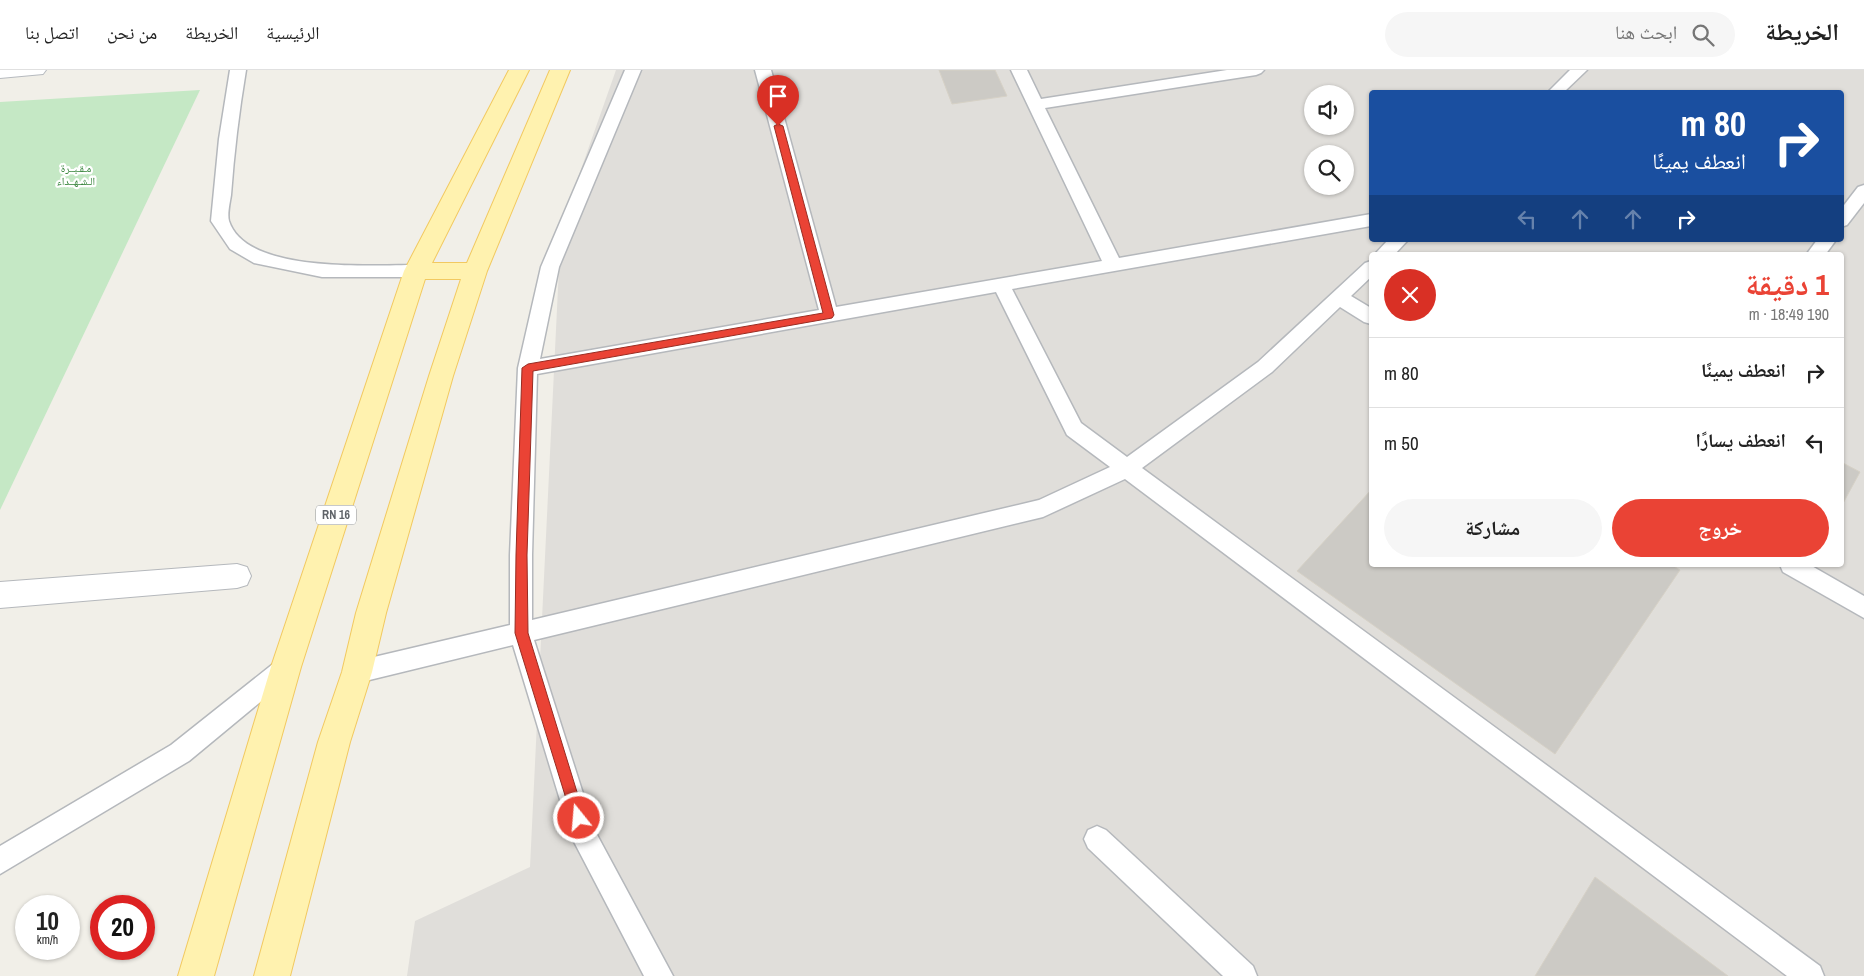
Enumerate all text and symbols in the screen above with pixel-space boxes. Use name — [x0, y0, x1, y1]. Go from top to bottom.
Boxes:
search box — [1385, 12, 1735, 57]
text: الخريطة — [1765, 15, 1839, 47]
text: ابحث هنا — [1615, 19, 1677, 45]
text: اتصل بنا — [25, 20, 79, 45]
text: من نحن — [107, 20, 157, 45]
text: الخريطة — [185, 20, 238, 45]
text: الرئيسية — [266, 20, 320, 45]
icon: search — [1689, 21, 1717, 49]
pin — [757, 75, 799, 126]
icon: arrive — [764, 82, 792, 110]
map controls — [1304, 85, 1354, 195]
button: sound — [1304, 85, 1354, 135]
text: 80 m — [1681, 100, 1746, 147]
icon: right — [1764, 110, 1829, 175]
button: search — [1304, 145, 1354, 195]
text: انعطف يمينًا — [1652, 146, 1746, 176]
park label: مـقـبــرة الـشـهــداء — [57, 161, 95, 188]
icon: left — [1513, 205, 1541, 233]
icon: ahead — [1566, 205, 1594, 233]
icon: ahead — [1619, 205, 1647, 233]
icon: right — [1672, 205, 1700, 233]
text: 1 دقيقة — [1745, 264, 1829, 304]
button: close — [1384, 269, 1436, 321]
text: 190 m · 18:49 — [1749, 303, 1829, 325]
text: انعطف يمينًا — [1701, 357, 1786, 383]
icon: right — [1801, 359, 1829, 387]
text: 80 m — [1384, 360, 1419, 386]
text: انعطف يسارًا — [1696, 427, 1786, 453]
icon: left — [1801, 429, 1829, 457]
text: 50 m — [1384, 430, 1419, 456]
button: مشاركة — [1384, 499, 1602, 557]
button: خروج — [1612, 499, 1829, 557]
road number: RN 16 — [316, 506, 356, 524]
position arrow — [552, 791, 604, 843]
speed limit sign: 20 — [90, 895, 155, 960]
text: 10 — [36, 904, 59, 938]
text: km/h — [37, 932, 58, 948]

